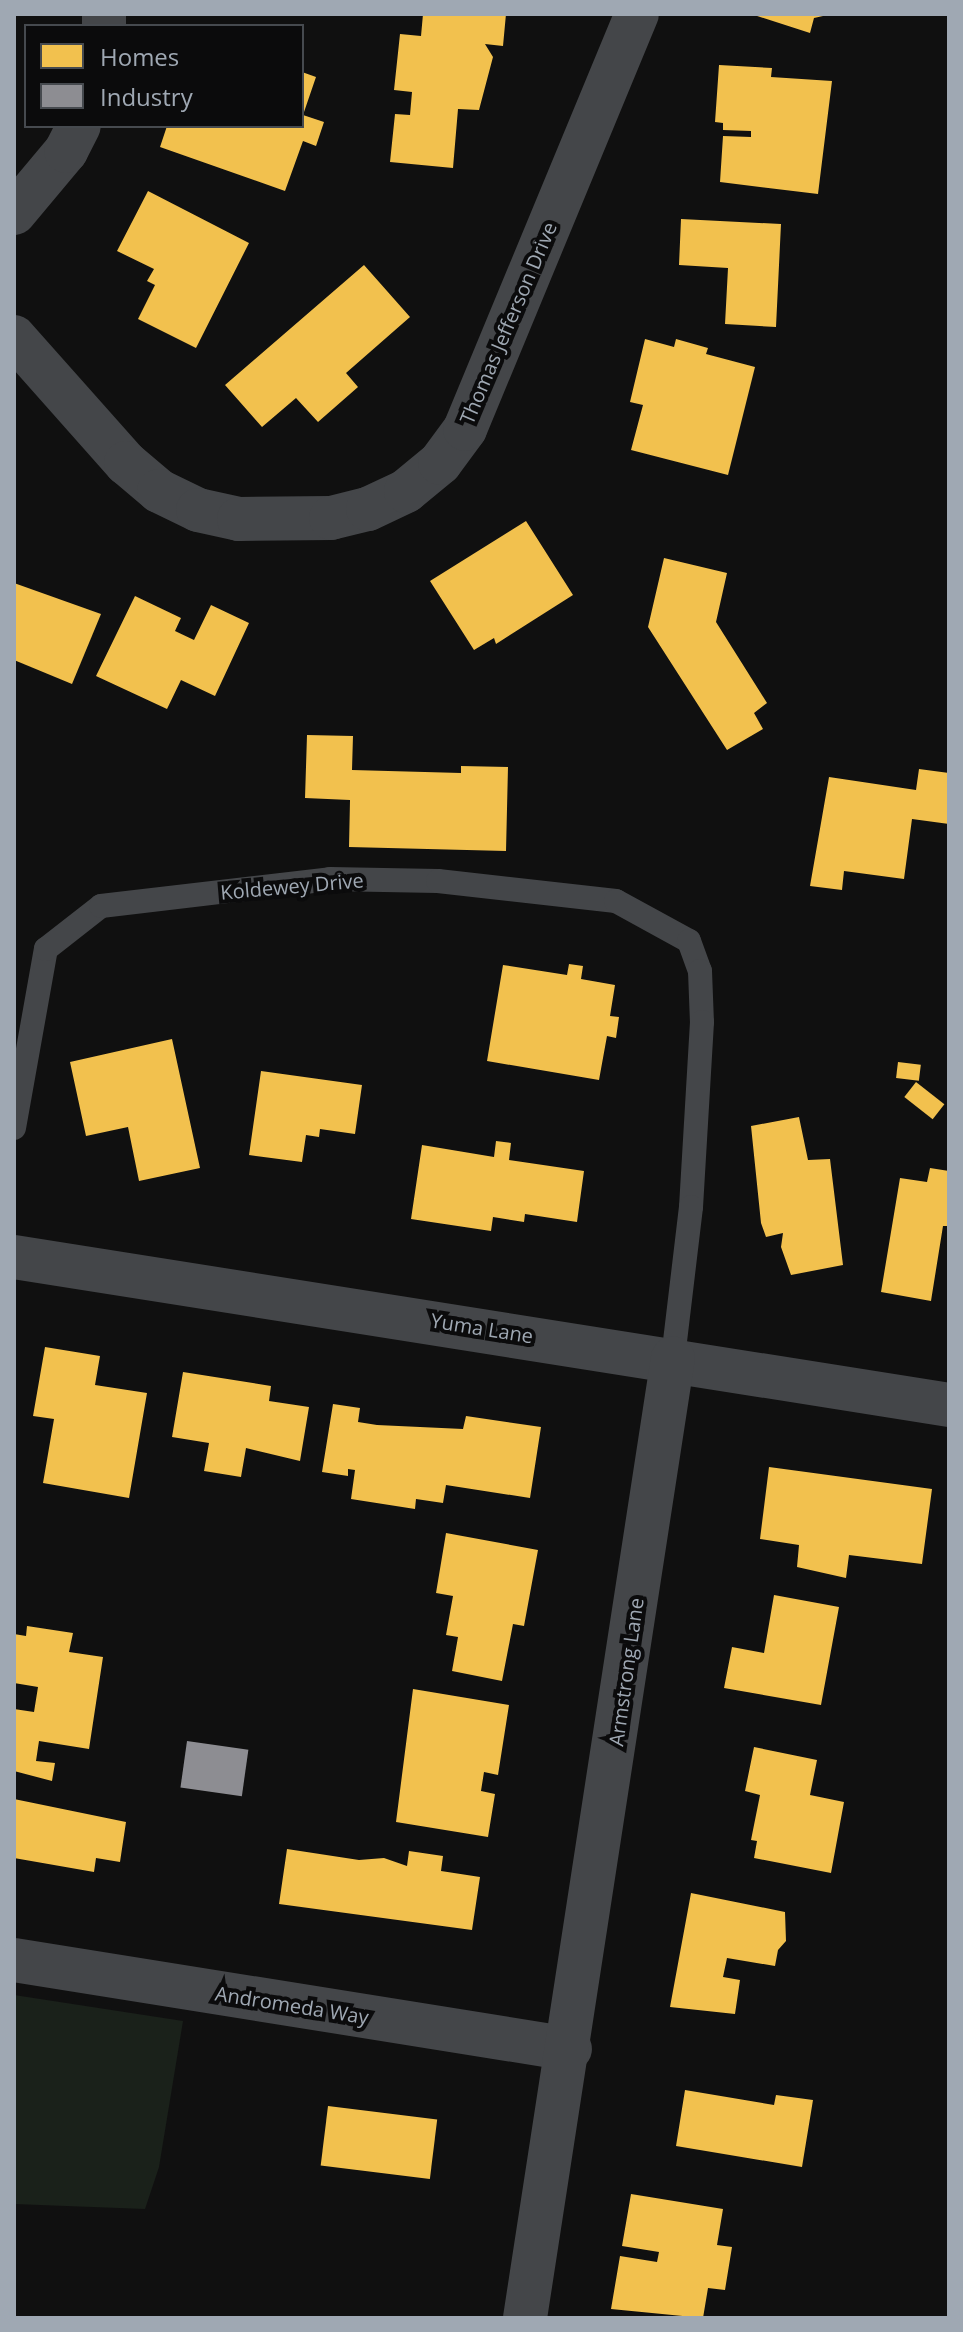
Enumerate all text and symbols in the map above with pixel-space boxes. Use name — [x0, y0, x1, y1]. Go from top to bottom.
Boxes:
legend — [24, 24, 304, 128]
text: Homes — [100, 40, 179, 73]
text: Industry — [100, 80, 193, 113]
street label: Thomas Jefferson Drive — [455, 218, 561, 428]
street label: Koldewey Drive — [219, 868, 365, 904]
street label: Yuma Lane — [429, 1308, 535, 1348]
street label: Armstrong Lane — [604, 1596, 648, 1748]
street label: Andromeda Way — [213, 1981, 371, 2029]

